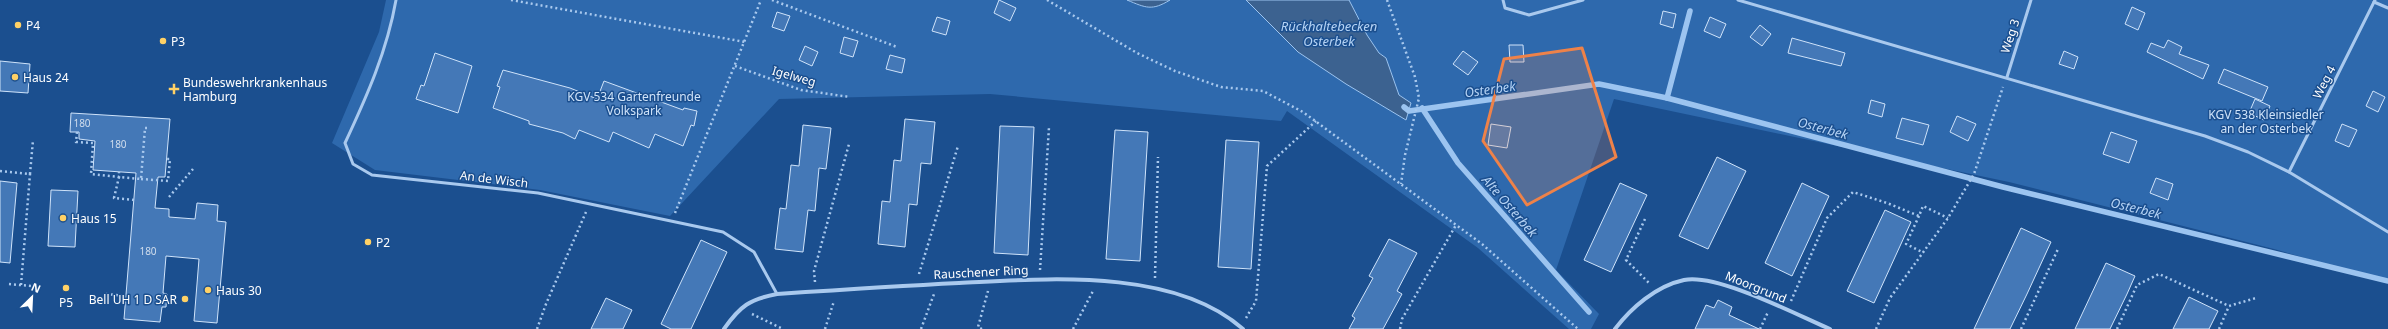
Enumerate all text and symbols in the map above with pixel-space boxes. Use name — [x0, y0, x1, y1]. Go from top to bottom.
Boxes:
place label: P4 — [26, 17, 40, 34]
water label: Rückhaltebecken Osterbek — [1281, 17, 1377, 50]
street label: Weg 3 — [1996, 17, 2024, 55]
marker: P4 — [13, 20, 23, 30]
place label: P3 — [171, 33, 185, 50]
marker: P3 — [158, 36, 168, 46]
street label: Igelweg — [770, 62, 818, 90]
street label: Weg 4 — [2308, 62, 2340, 101]
place label: Haus 24 — [23, 69, 69, 86]
marker: Haus 24 — [10, 72, 20, 82]
place label: Bundeswehrkrankenhaus Hamburg — [183, 74, 328, 105]
water label: Osterbek — [1463, 76, 1517, 101]
marker: Bundeswehrkrankenhaus Hamburg — [168, 83, 180, 95]
park label: KGV 534 Gartenfreunde Volkspark — [567, 88, 701, 119]
park label: KGV 538 Kleinsiedler an der Osterbek — [2208, 106, 2324, 137]
water label: Osterbek — [1796, 113, 1851, 143]
house number: 180 — [73, 116, 91, 130]
house number: 180 — [109, 137, 127, 151]
street label: An de Wisch — [459, 166, 529, 192]
water label: Alte Osterbek — [1478, 171, 1542, 241]
water label: Osterbek — [2109, 193, 2164, 223]
place label: Haus 15 — [71, 210, 117, 227]
marker: Haus 15 — [58, 213, 68, 223]
place label: P2 — [376, 234, 390, 251]
marker: P2 — [363, 237, 373, 247]
house number: 180 — [139, 244, 157, 258]
street label: Rauschener Ring — [933, 261, 1029, 283]
street label: Moorgrund — [1723, 267, 1789, 307]
north arrow — [12, 277, 52, 317]
text: N — [29, 279, 43, 296]
place label: Haus 30 — [216, 282, 262, 299]
marker: P5 — [61, 283, 71, 293]
marker: Haus 30 — [203, 285, 213, 295]
place label: Bell UH 1 D SAR — [89, 291, 178, 308]
place label: P5 — [59, 294, 73, 311]
marker: Bell UH 1 D SAR — [180, 294, 190, 304]

